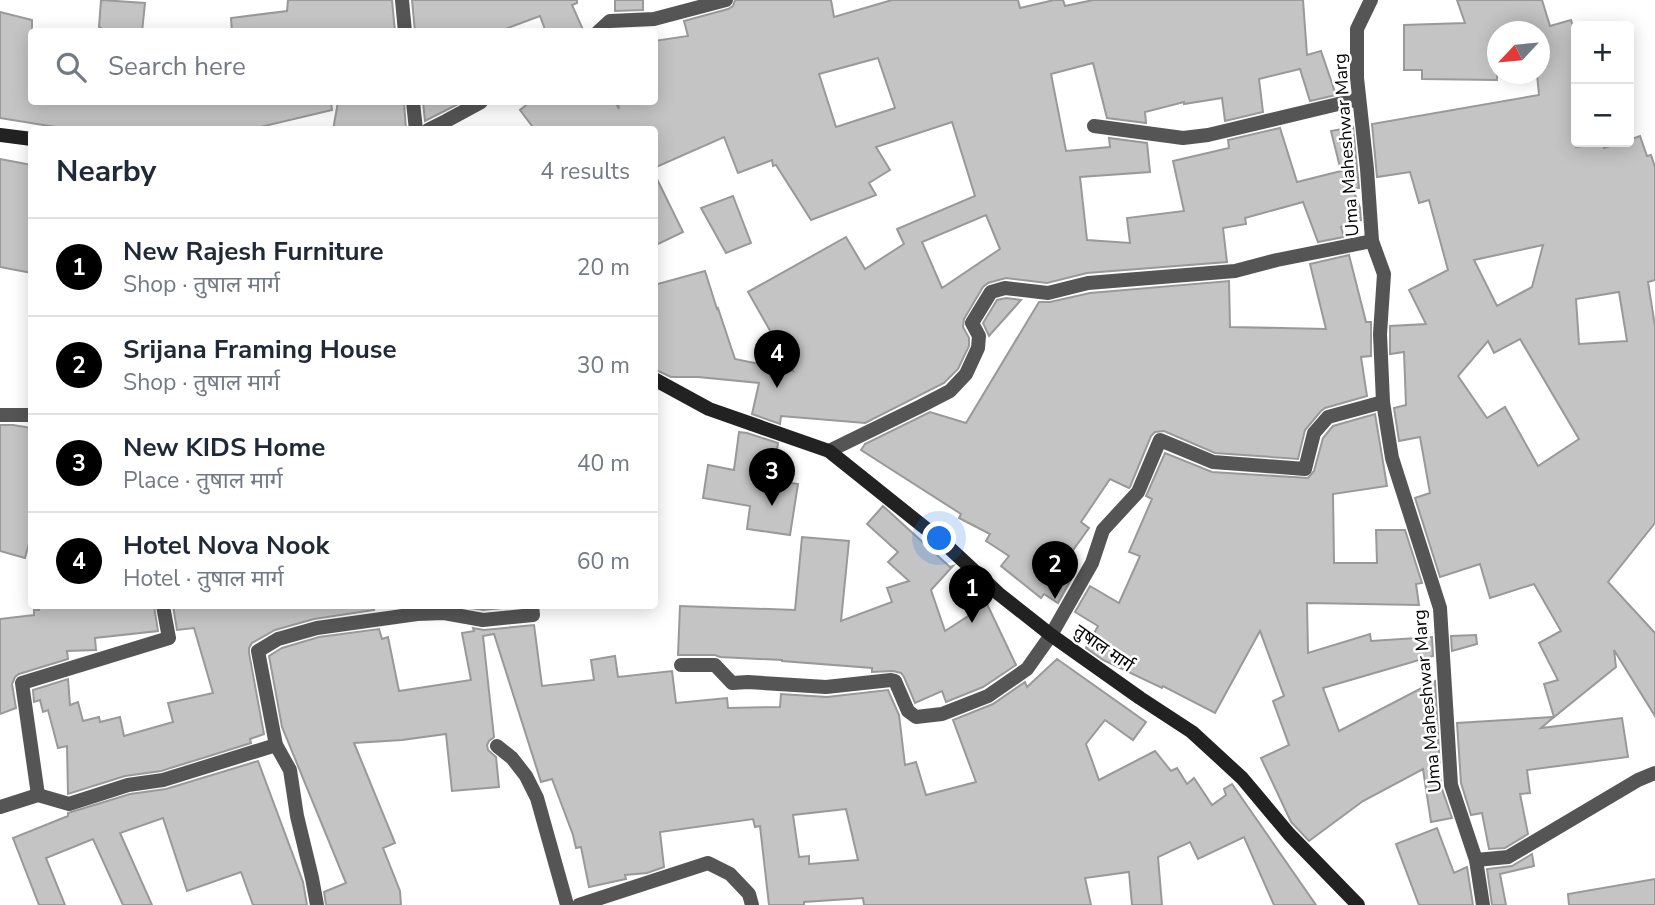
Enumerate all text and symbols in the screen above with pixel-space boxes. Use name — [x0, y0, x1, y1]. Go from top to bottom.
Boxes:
north arrow — [1487, 21, 1550, 84]
map controls — [1571, 21, 1634, 147]
button: + — [1571, 21, 1634, 84]
search box — [28, 28, 658, 105]
icon: search — [52, 48, 90, 86]
text: Search here — [108, 49, 246, 84]
street label: Uma Maheshwar Marg — [1328, 53, 1364, 237]
button: − — [1571, 84, 1634, 147]
text: Nearby — [56, 151, 156, 192]
text: 4 results — [540, 156, 630, 187]
text: New Rajesh Furniture — [123, 234, 384, 269]
text: 1 — [72, 252, 86, 283]
text: 20 m — [577, 252, 630, 283]
text: Shop · तुषाल मार्ग — [123, 269, 280, 300]
pin: 4 — [754, 330, 800, 388]
text: Srijana Framing House — [123, 332, 397, 367]
text: 2 — [72, 350, 86, 381]
text: 30 m — [577, 350, 630, 381]
text: Shop · तुषाल मार्ग — [123, 367, 280, 398]
text: New KIDS Home — [123, 430, 325, 465]
text: 3 — [72, 448, 86, 479]
text: 40 m — [577, 448, 630, 479]
pin: 3 — [749, 448, 795, 506]
text: Place · तुषाल मार्ग — [123, 465, 283, 496]
your location — [922, 521, 956, 555]
text: Hotel Nova Nook — [123, 528, 329, 563]
pin: 2 — [1032, 541, 1078, 599]
text: 4 — [72, 546, 86, 577]
text: 60 m — [577, 546, 630, 577]
text: Hotel · तुषाल मार्ग — [123, 563, 284, 594]
pin: 1 — [949, 565, 995, 623]
street label: Uma Maheshwar Marg — [1407, 609, 1447, 793]
street label: तुषाल मार्ग — [1069, 619, 1139, 678]

